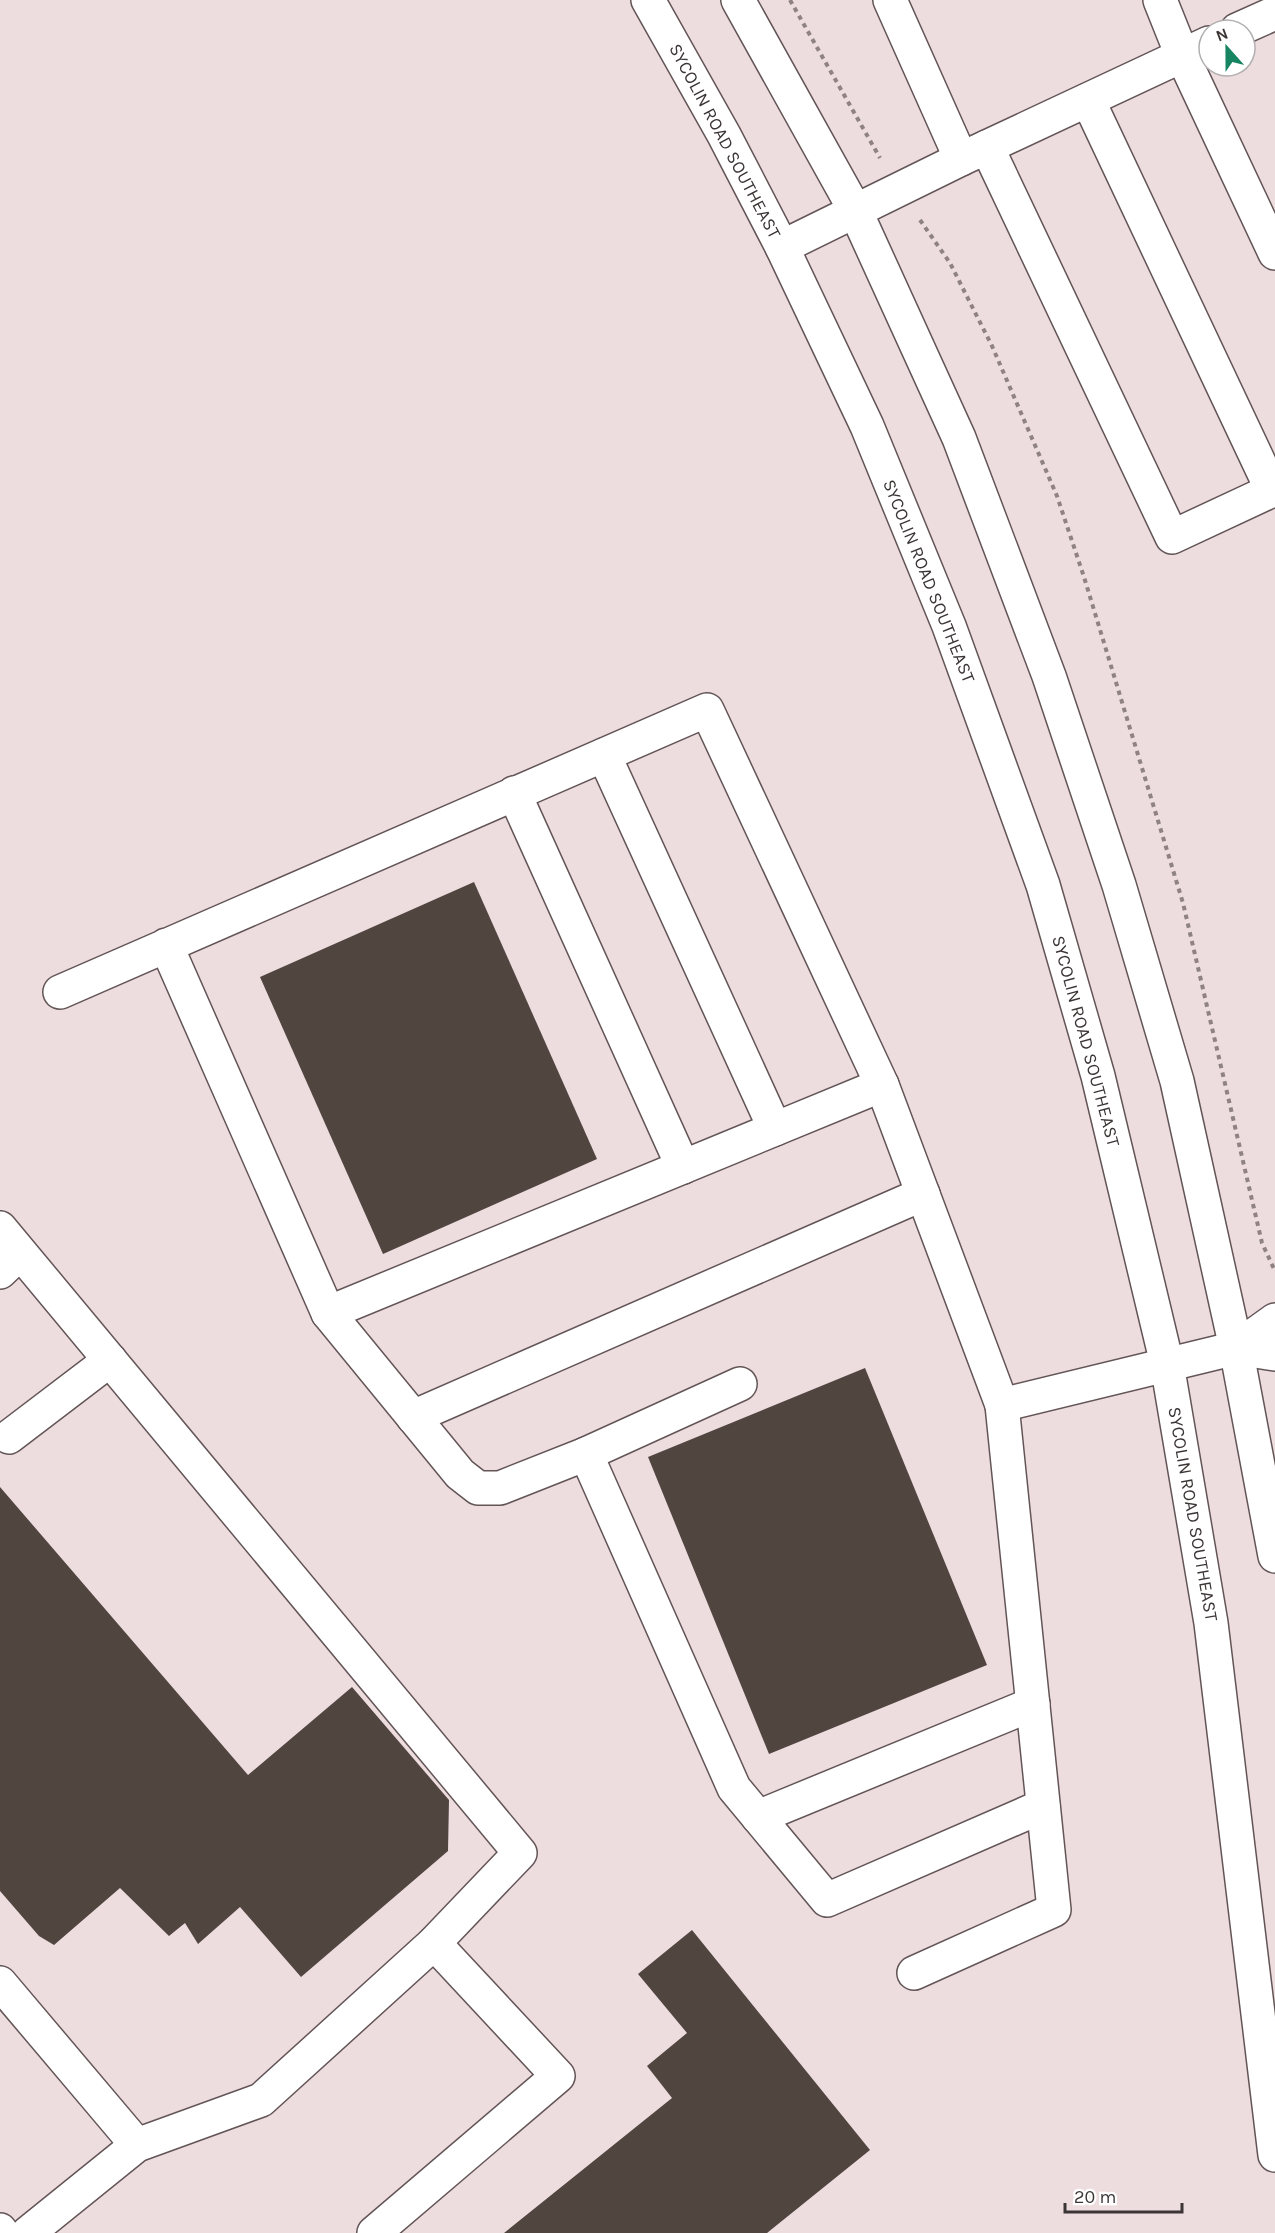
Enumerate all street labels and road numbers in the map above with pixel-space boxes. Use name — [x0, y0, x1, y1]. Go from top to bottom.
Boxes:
street label: SYCOLIN ROAD SOUTHEAST — [664, 40, 786, 242]
street label: SYCOLIN ROAD SOUTHEAST — [878, 476, 980, 686]
street label: SYCOLIN ROAD SOUTHEAST — [1047, 933, 1125, 1149]
street label: SYCOLIN ROAD SOUTHEAST — [1163, 1405, 1223, 1623]

